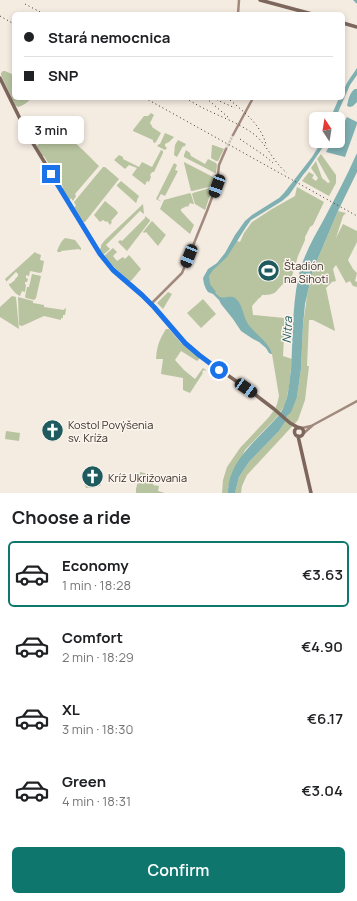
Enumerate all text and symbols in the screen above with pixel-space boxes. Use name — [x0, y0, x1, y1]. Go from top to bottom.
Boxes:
text: Stará nemocnica — [48, 27, 171, 48]
text: SNP — [48, 65, 78, 86]
north arrow — [309, 112, 345, 148]
map controls — [309, 112, 345, 148]
callout: 3 min — [18, 116, 84, 144]
text: 3 min — [35, 121, 67, 139]
route end — [42, 165, 60, 183]
car — [207, 173, 227, 199]
car — [179, 243, 199, 269]
sports icon: Štadión na Sihoti — [255, 258, 281, 284]
place label: Štadión na Sihoti — [284, 258, 328, 286]
water label: Nitra — [278, 315, 296, 344]
route start — [210, 361, 228, 379]
car — [233, 376, 259, 400]
church icon: Kostol Povýšenia sv. Kríža — [39, 417, 65, 443]
place label: Kostol Povýšenia sv. Kríža — [68, 417, 153, 445]
church icon: Kríž Ukrižovania — [79, 464, 105, 490]
place label: Kríž Ukrižovania — [108, 470, 187, 485]
text: Choose a ride — [12, 505, 131, 529]
text: Economy — [62, 555, 129, 576]
icon: car — [14, 556, 50, 592]
text: €3.63 — [302, 564, 343, 585]
text: 1 min · 18:28 — [62, 576, 131, 594]
text: Comfort — [62, 627, 123, 648]
icon: car — [14, 628, 50, 664]
text: €4.90 — [301, 636, 343, 657]
text: 2 min · 18:29 — [62, 648, 134, 666]
text: XL — [62, 699, 80, 720]
icon: car — [14, 700, 50, 736]
text: €6.17 — [307, 708, 343, 729]
text: 3 min · 18:30 — [62, 720, 133, 738]
text: Green — [62, 771, 106, 792]
icon: car — [14, 772, 50, 808]
text: €3.04 — [301, 780, 343, 801]
text: 4 min · 18:31 — [62, 792, 131, 810]
button: Confirm — [12, 847, 345, 893]

